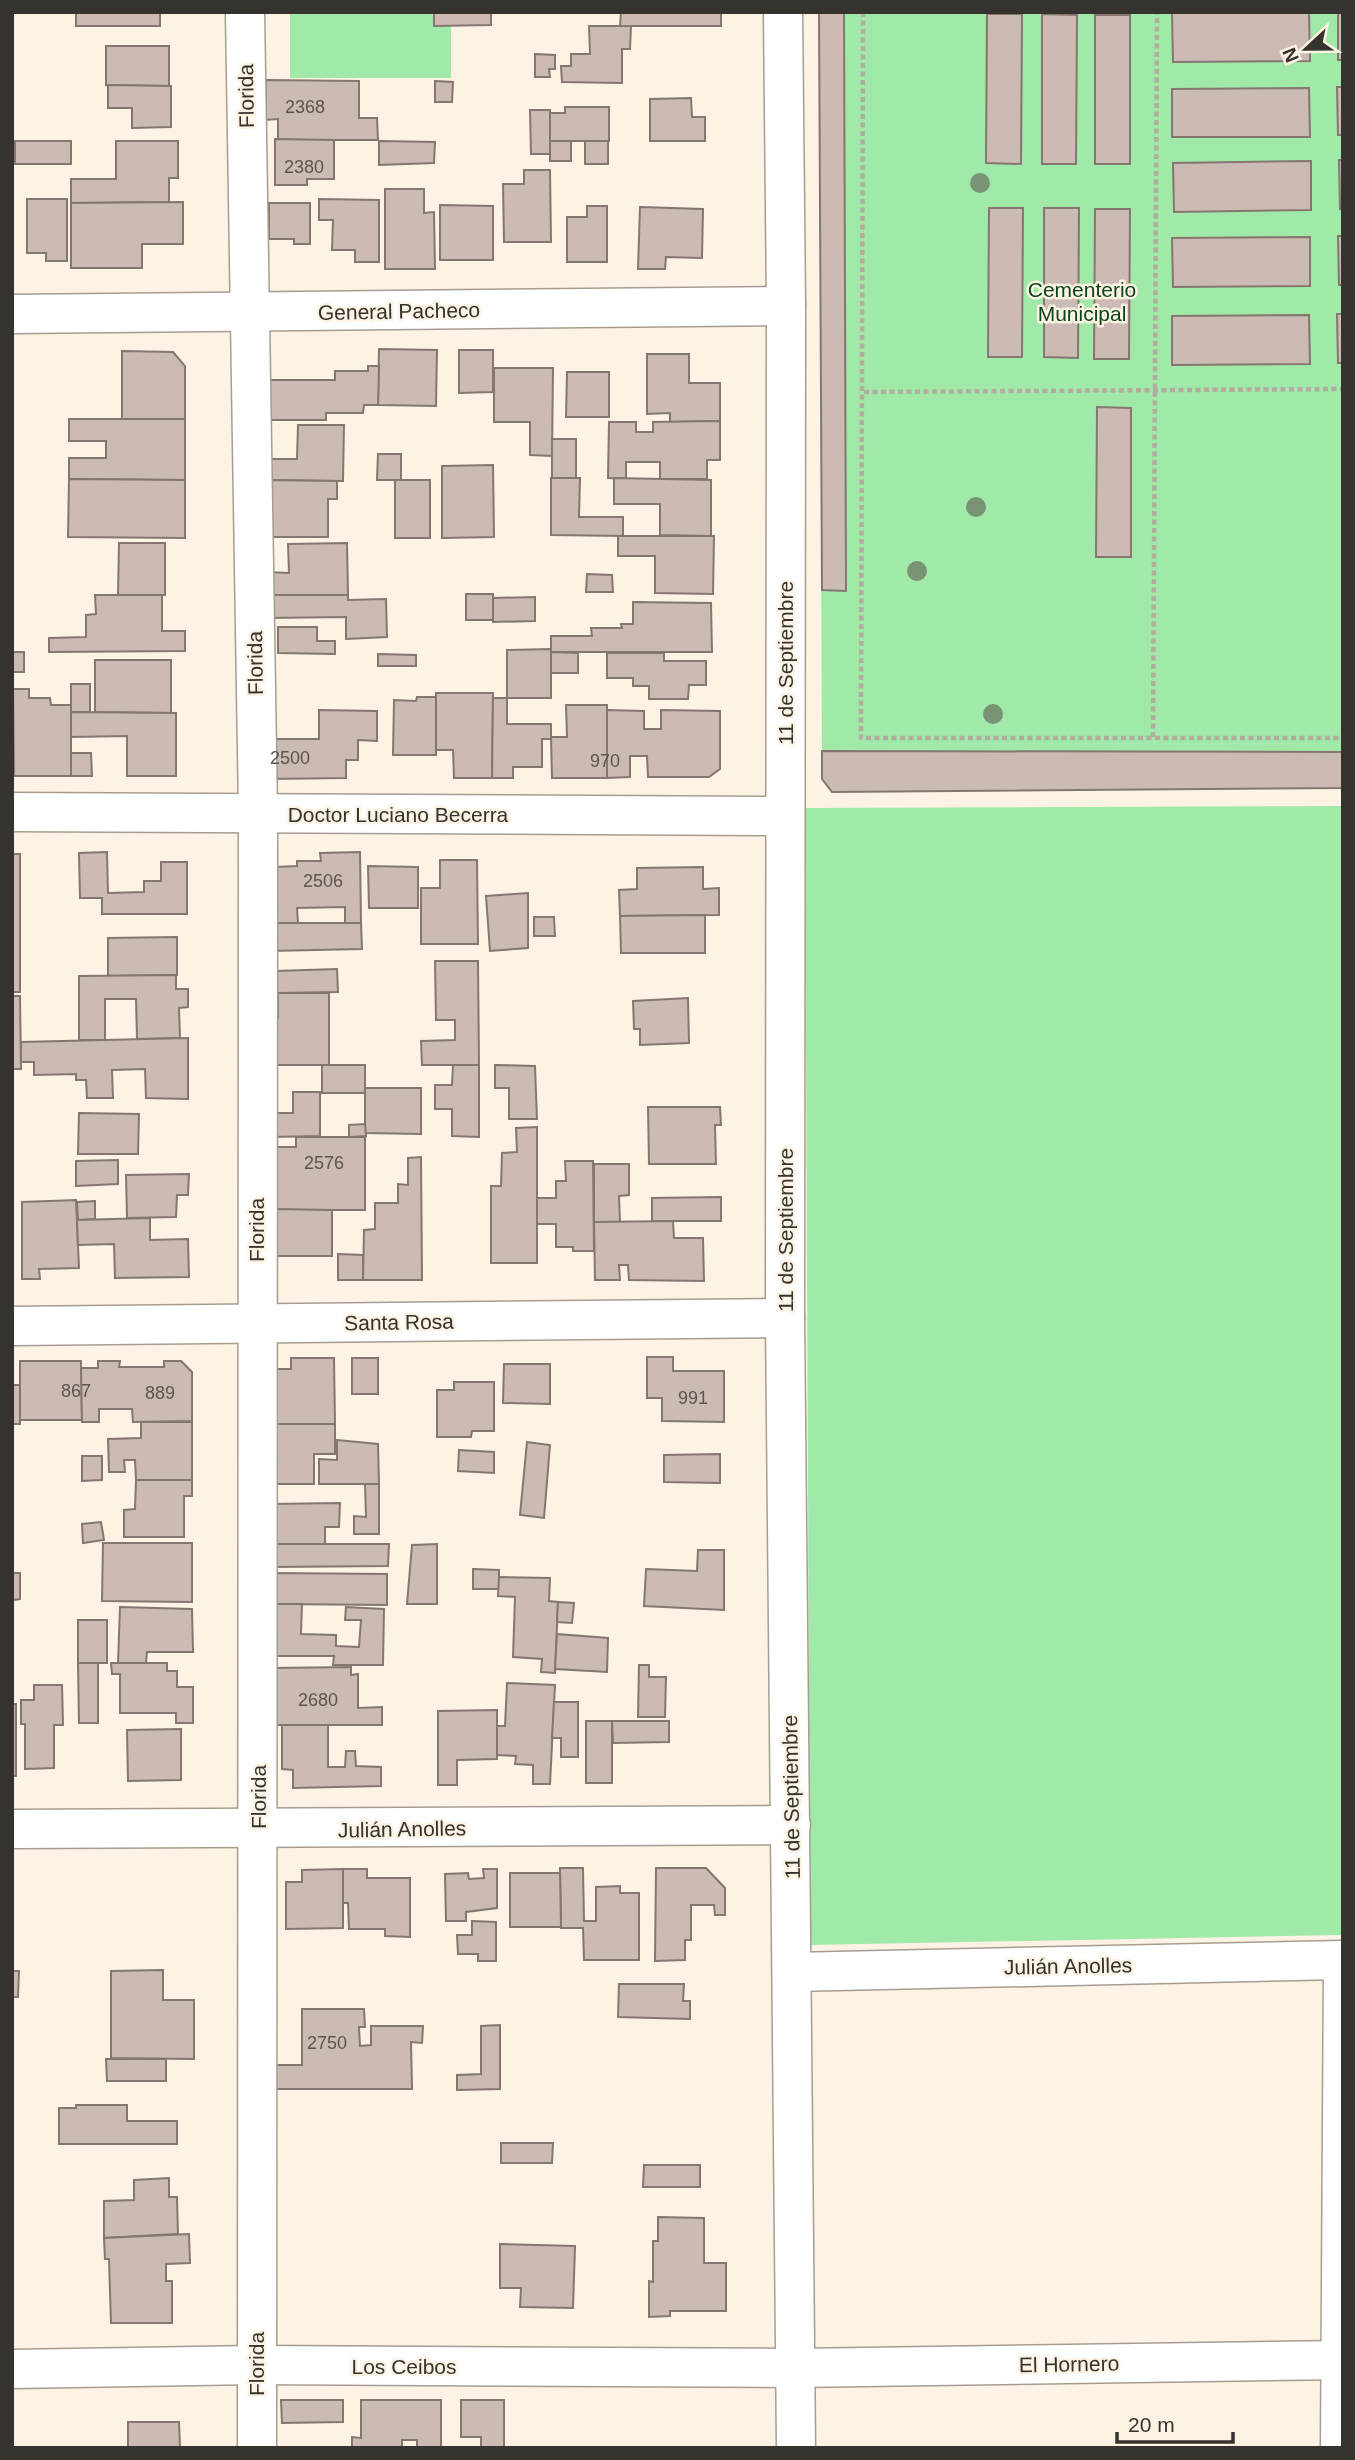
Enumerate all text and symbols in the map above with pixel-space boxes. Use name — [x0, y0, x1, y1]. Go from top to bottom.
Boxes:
north arrow — [1271, 14, 1341, 84]
text: N — [1278, 45, 1303, 65]
street label: Florida — [234, 63, 258, 128]
house number: 2368 — [285, 97, 325, 117]
house number: 2380 — [284, 157, 324, 177]
park label: Cementerio Municipal — [1028, 278, 1136, 325]
street label: General Pacheco — [318, 298, 480, 324]
street label: 11 de Septiembre — [774, 581, 797, 745]
street label: Florida — [243, 630, 267, 695]
house number: 2500 — [270, 748, 310, 768]
house number: 970 — [590, 751, 620, 771]
street label: Doctor Luciano Becerra — [288, 803, 509, 826]
house number: 2506 — [303, 871, 343, 891]
street label: 11 de Septiembre — [774, 1148, 797, 1312]
house number: 2576 — [304, 1153, 344, 1173]
street label: Florida — [245, 1198, 268, 1262]
street label: Santa Rosa — [344, 1310, 454, 1334]
house number: 867 — [61, 1381, 91, 1401]
house number: 889 — [145, 1383, 175, 1403]
house number: 991 — [678, 1388, 708, 1408]
house number: 2680 — [298, 1690, 338, 1710]
street label: 11 de Septiembre — [778, 1715, 804, 1879]
street label: Florida — [247, 1765, 270, 1829]
street label: Julián Anolles — [338, 1816, 466, 1842]
street label: Julián Anolles — [1004, 1953, 1132, 1979]
house number: 2750 — [307, 2033, 347, 2053]
street label: Florida — [245, 2332, 268, 2396]
street label: El Hornero — [1019, 2352, 1119, 2376]
street label: Los Ceibos — [351, 2355, 457, 2378]
scale bar — [1117, 2400, 1232, 2444]
text: 20 m — [1128, 2413, 1175, 2436]

